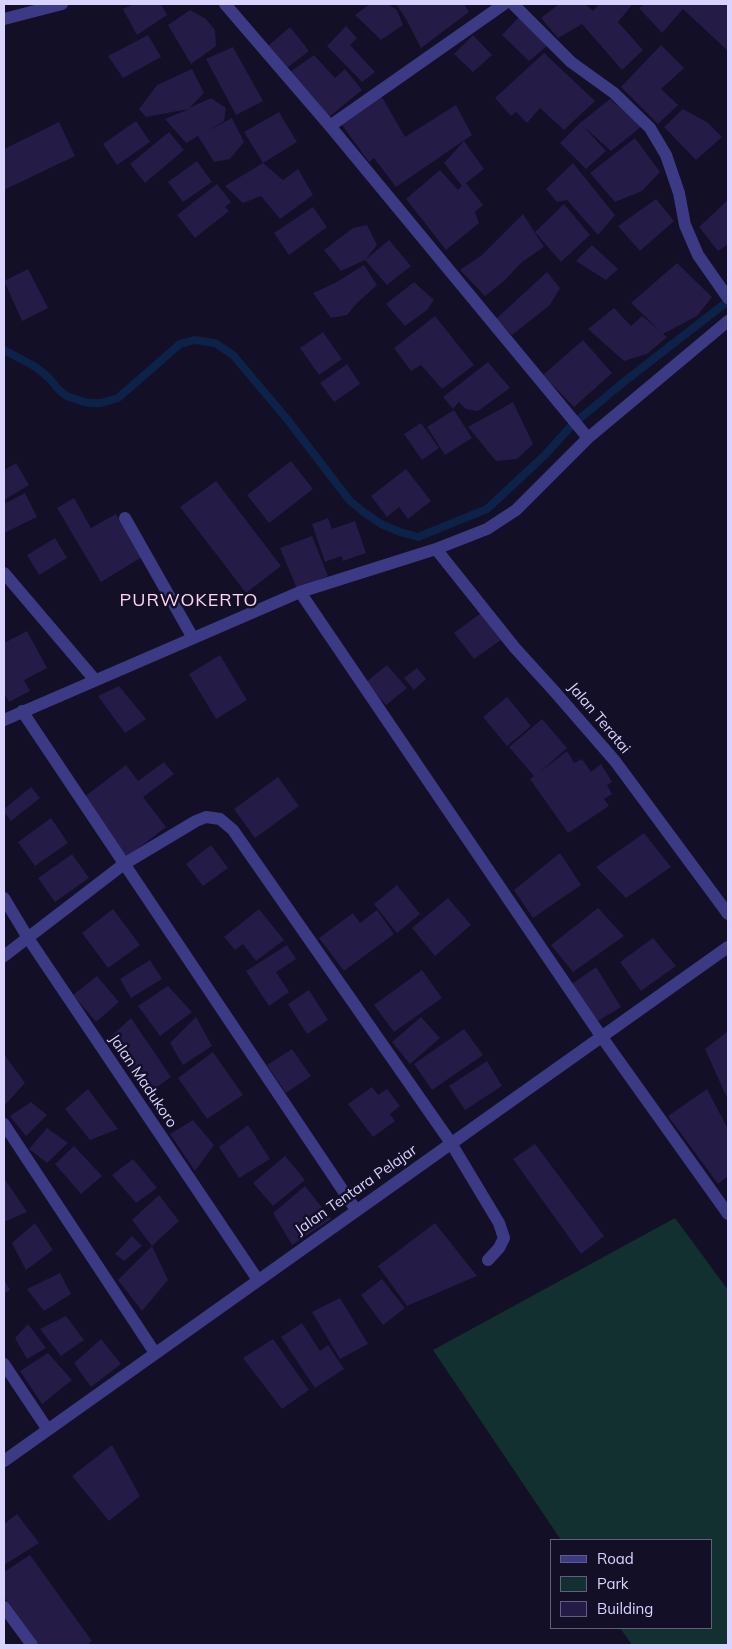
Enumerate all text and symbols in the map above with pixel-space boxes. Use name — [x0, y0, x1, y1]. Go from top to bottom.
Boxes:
district label: PURWOKERTO — [118, 590, 260, 612]
street label: Jalan Teratai — [564, 679, 634, 757]
street label: Jalan Madukoro — [105, 1031, 181, 1131]
street label: Jalan Tentara Pelajar — [292, 1141, 420, 1239]
legend — [550, 1539, 712, 1629]
text: Road — [597, 1549, 634, 1568]
text: Park — [597, 1574, 629, 1593]
text: Building — [597, 1599, 653, 1618]

